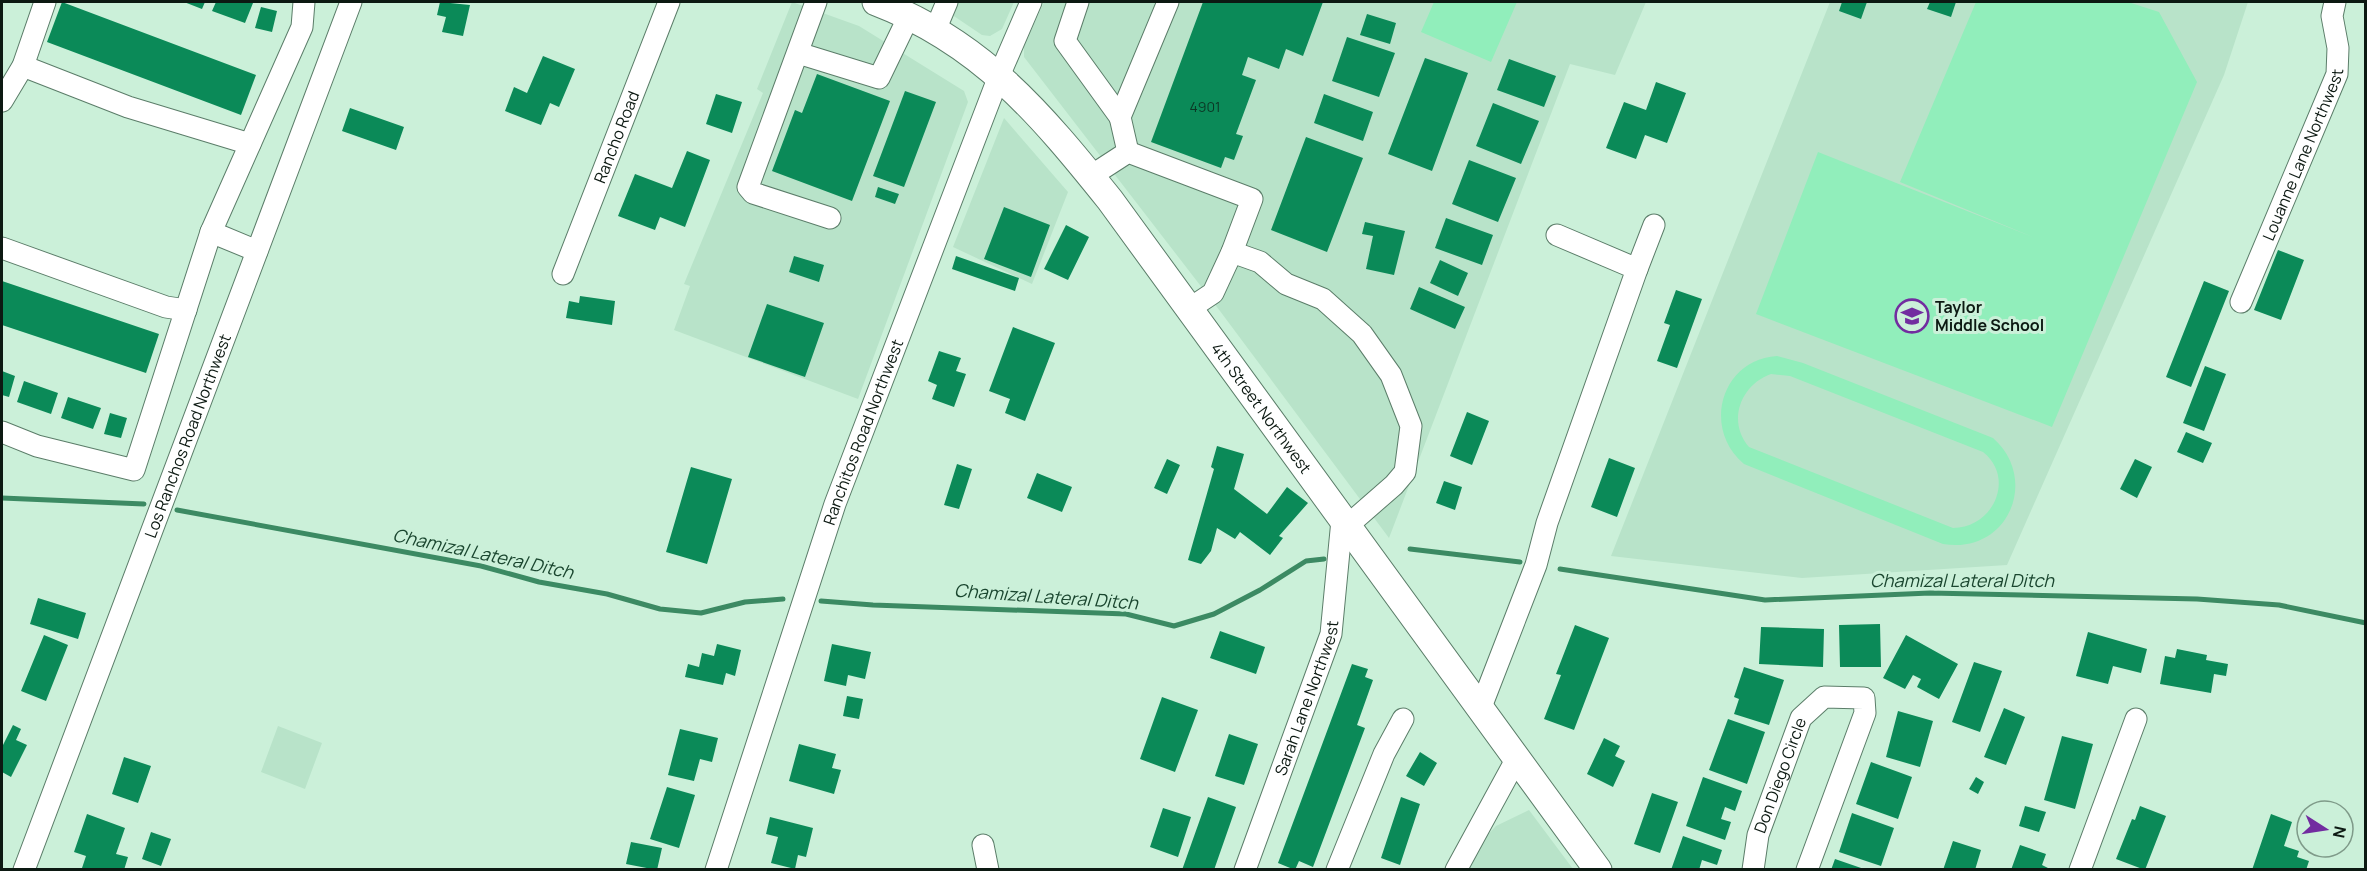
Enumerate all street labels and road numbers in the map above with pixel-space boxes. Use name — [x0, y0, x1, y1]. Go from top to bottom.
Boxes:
street label: Louanne Lane Northwest — [2257, 68, 2348, 244]
street label: Rancho Road — [588, 88, 644, 186]
street label: Los Ranchos Road Northwest — [139, 331, 236, 541]
street label: Ranchitos Road Northwest — [818, 336, 908, 528]
street label: 4th Street Northwest — [1206, 338, 1317, 478]
street label: Sarah Lane Northwest — [1269, 620, 1343, 778]
street label: Don Diego Circle — [1749, 714, 1811, 836]

